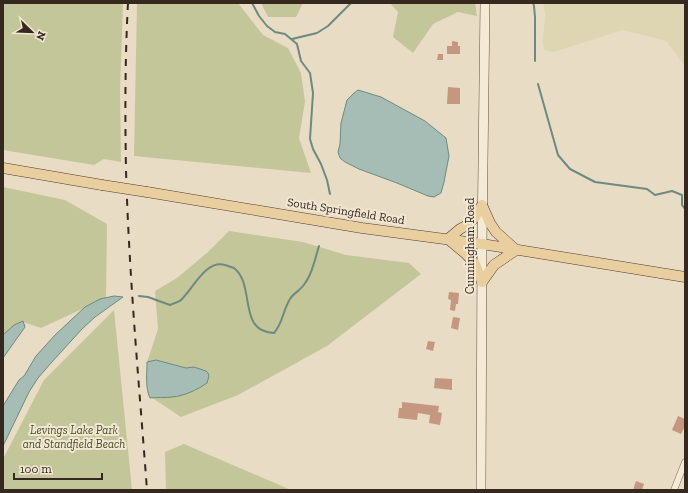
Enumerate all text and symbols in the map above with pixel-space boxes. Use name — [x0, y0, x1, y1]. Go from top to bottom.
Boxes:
north arrow — [12, 12, 52, 52]
text: N — [33, 29, 48, 43]
street label: South Springfield Road — [286, 195, 406, 227]
street label: Cunningham Road — [463, 197, 477, 294]
park label: Levings Lake Park and Standfield Beach — [23, 423, 125, 451]
scale bar — [14, 455, 102, 481]
text: 100 m — [20, 462, 52, 476]

